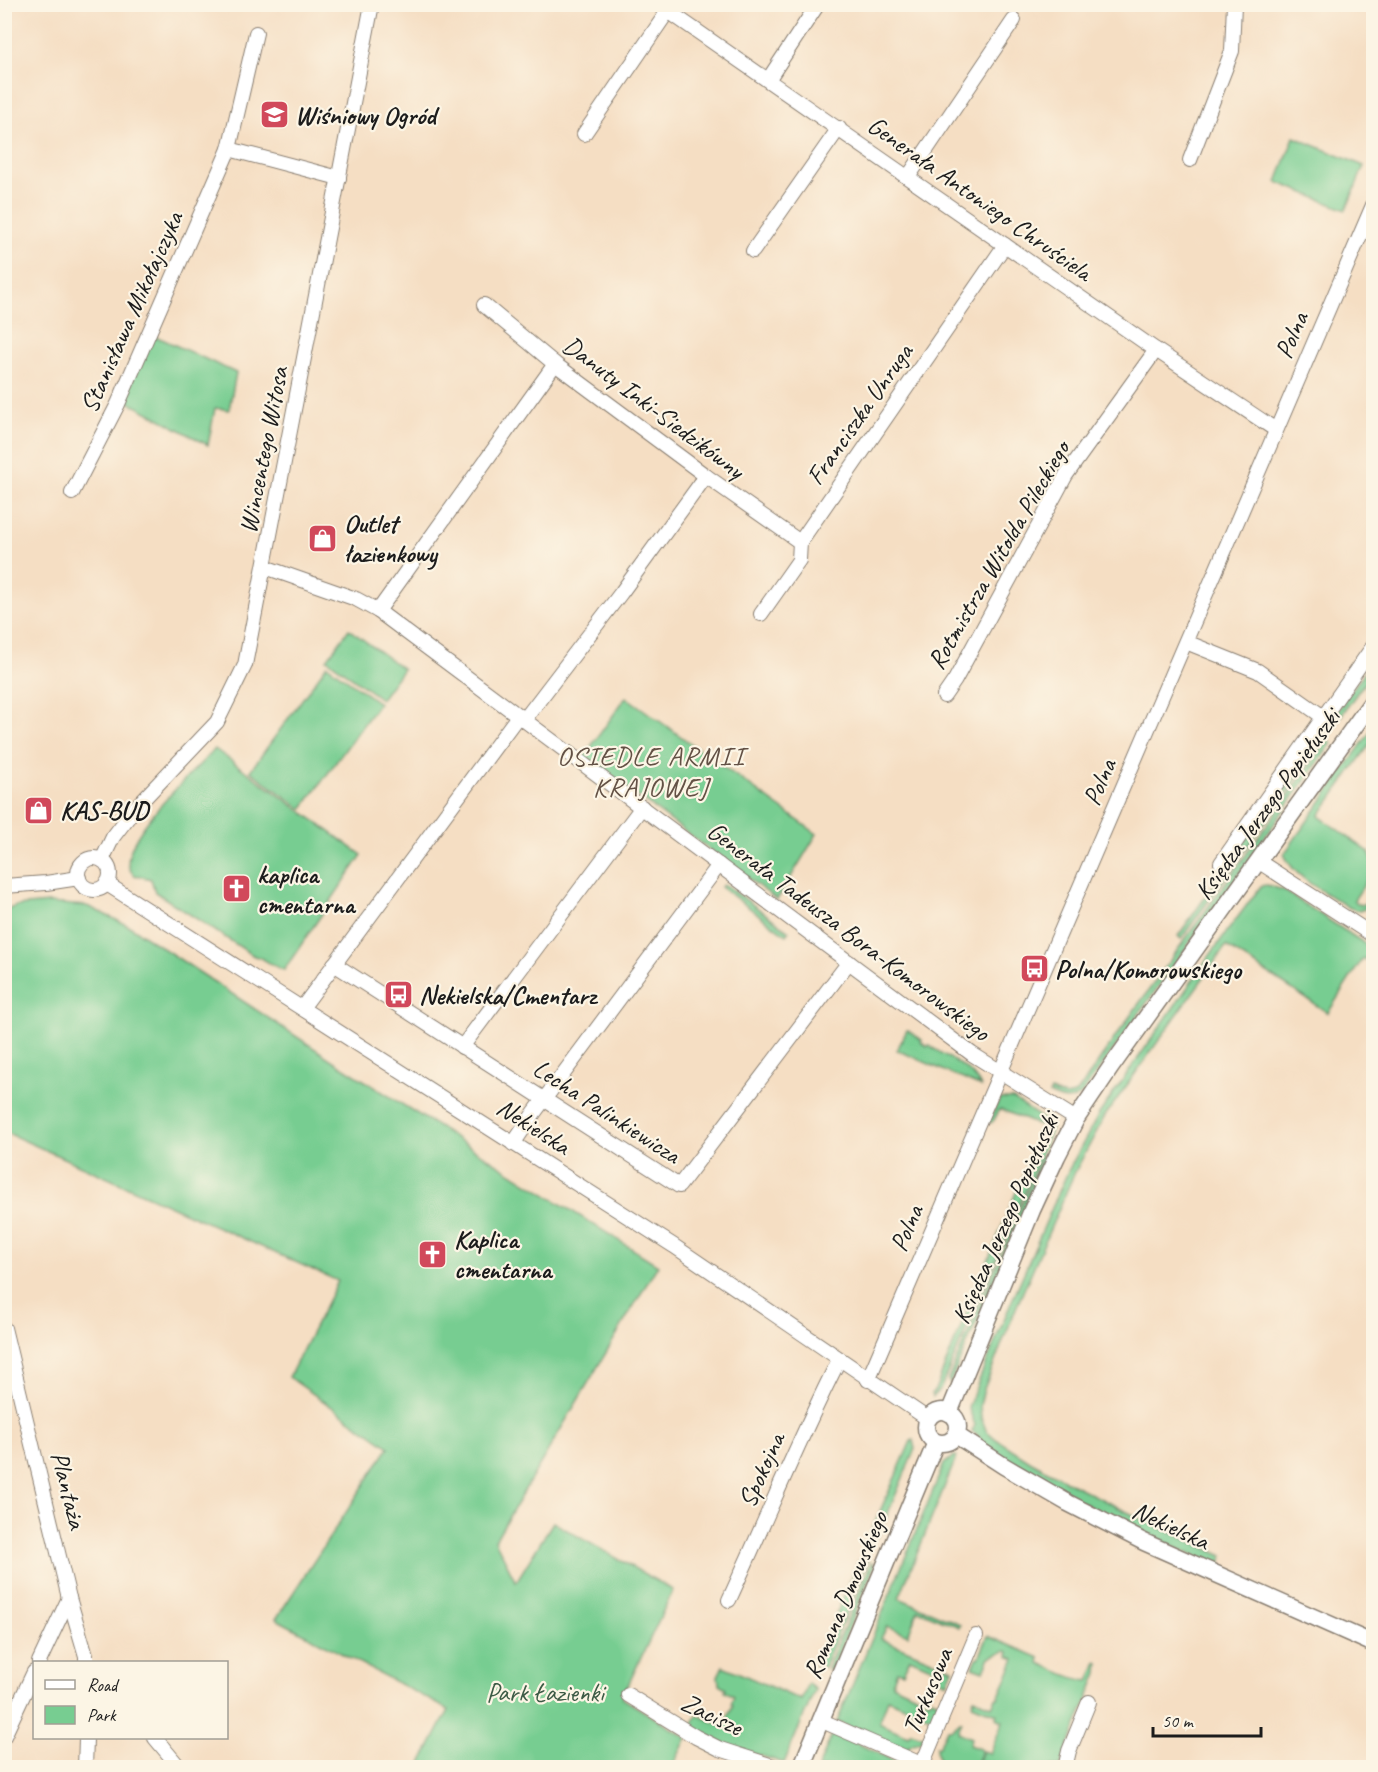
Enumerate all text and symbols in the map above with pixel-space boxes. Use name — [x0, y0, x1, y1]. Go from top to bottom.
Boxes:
school or university icon: Wiśniowy Ogród — [258, 99, 290, 131]
place label: Wiśniowy Ogród — [295, 99, 440, 132]
street label: Generała Antoniego Chruściela — [861, 109, 1100, 290]
street label: Stanisława Mikołajczyka — [72, 205, 191, 418]
street label: Polna — [1267, 306, 1316, 363]
street label: Danuty Inki-Siedzikówny — [556, 328, 753, 488]
street label: Franciszka Unruga — [799, 336, 921, 491]
street label: Wincentego Witosa — [231, 363, 296, 536]
street label: Rotmistrza Witolda Pileckiego — [920, 433, 1079, 675]
place label: Outlet łazienkowy — [344, 507, 439, 570]
shop icon: Outlet łazienkowy — [307, 522, 339, 554]
street label: Księdza Jerzego Popiełuszki — [1187, 700, 1350, 906]
district label: OSIEDLE ARMII KRAJOWEJ — [557, 739, 750, 804]
street label: Polna — [1075, 753, 1124, 810]
shop icon: KAS-BUD — [23, 794, 55, 826]
place label: KAS-BUD — [60, 794, 151, 827]
street label: Generała Tadeusza Bora-Komorowskiego — [701, 814, 998, 1050]
place label: kaplica cmentarna — [257, 858, 357, 921]
church icon: kaplica cmentarna — [220, 873, 252, 905]
bus stop icon: Polna/Komorowskiego — [1018, 953, 1050, 985]
place label: Polna/Komorowskiego — [1055, 953, 1242, 986]
bus stop icon: Nekielska/Cmentarz — [382, 979, 414, 1011]
place label: Nekielska/Cmentarz — [419, 979, 599, 1012]
street label: Lecha Palinkiewicza — [527, 1052, 688, 1172]
street label: Nekielska — [491, 1090, 578, 1163]
street label: Księdza Jerzego Popiełuszki — [944, 1105, 1068, 1329]
street label: Polna — [882, 1199, 931, 1256]
place label: Kaplica cmentarna — [454, 1223, 554, 1286]
church icon: Kaplica cmentarna — [417, 1238, 449, 1270]
street label: Spokojna — [731, 1426, 793, 1513]
street label: Plantaża — [43, 1448, 94, 1534]
street label: Nekielska — [1127, 1493, 1216, 1558]
street label: Romana Dmowskiego — [795, 1505, 896, 1684]
street label: Turkusowa — [895, 1642, 961, 1739]
legend — [33, 1661, 228, 1739]
text: Road — [87, 1674, 120, 1696]
park label: Park Łazienki — [486, 1676, 607, 1709]
street label: Zacisze — [676, 1686, 749, 1744]
scale bar — [1153, 1700, 1261, 1738]
text: Park — [87, 1704, 117, 1726]
text: 50 m — [1162, 1710, 1195, 1732]

